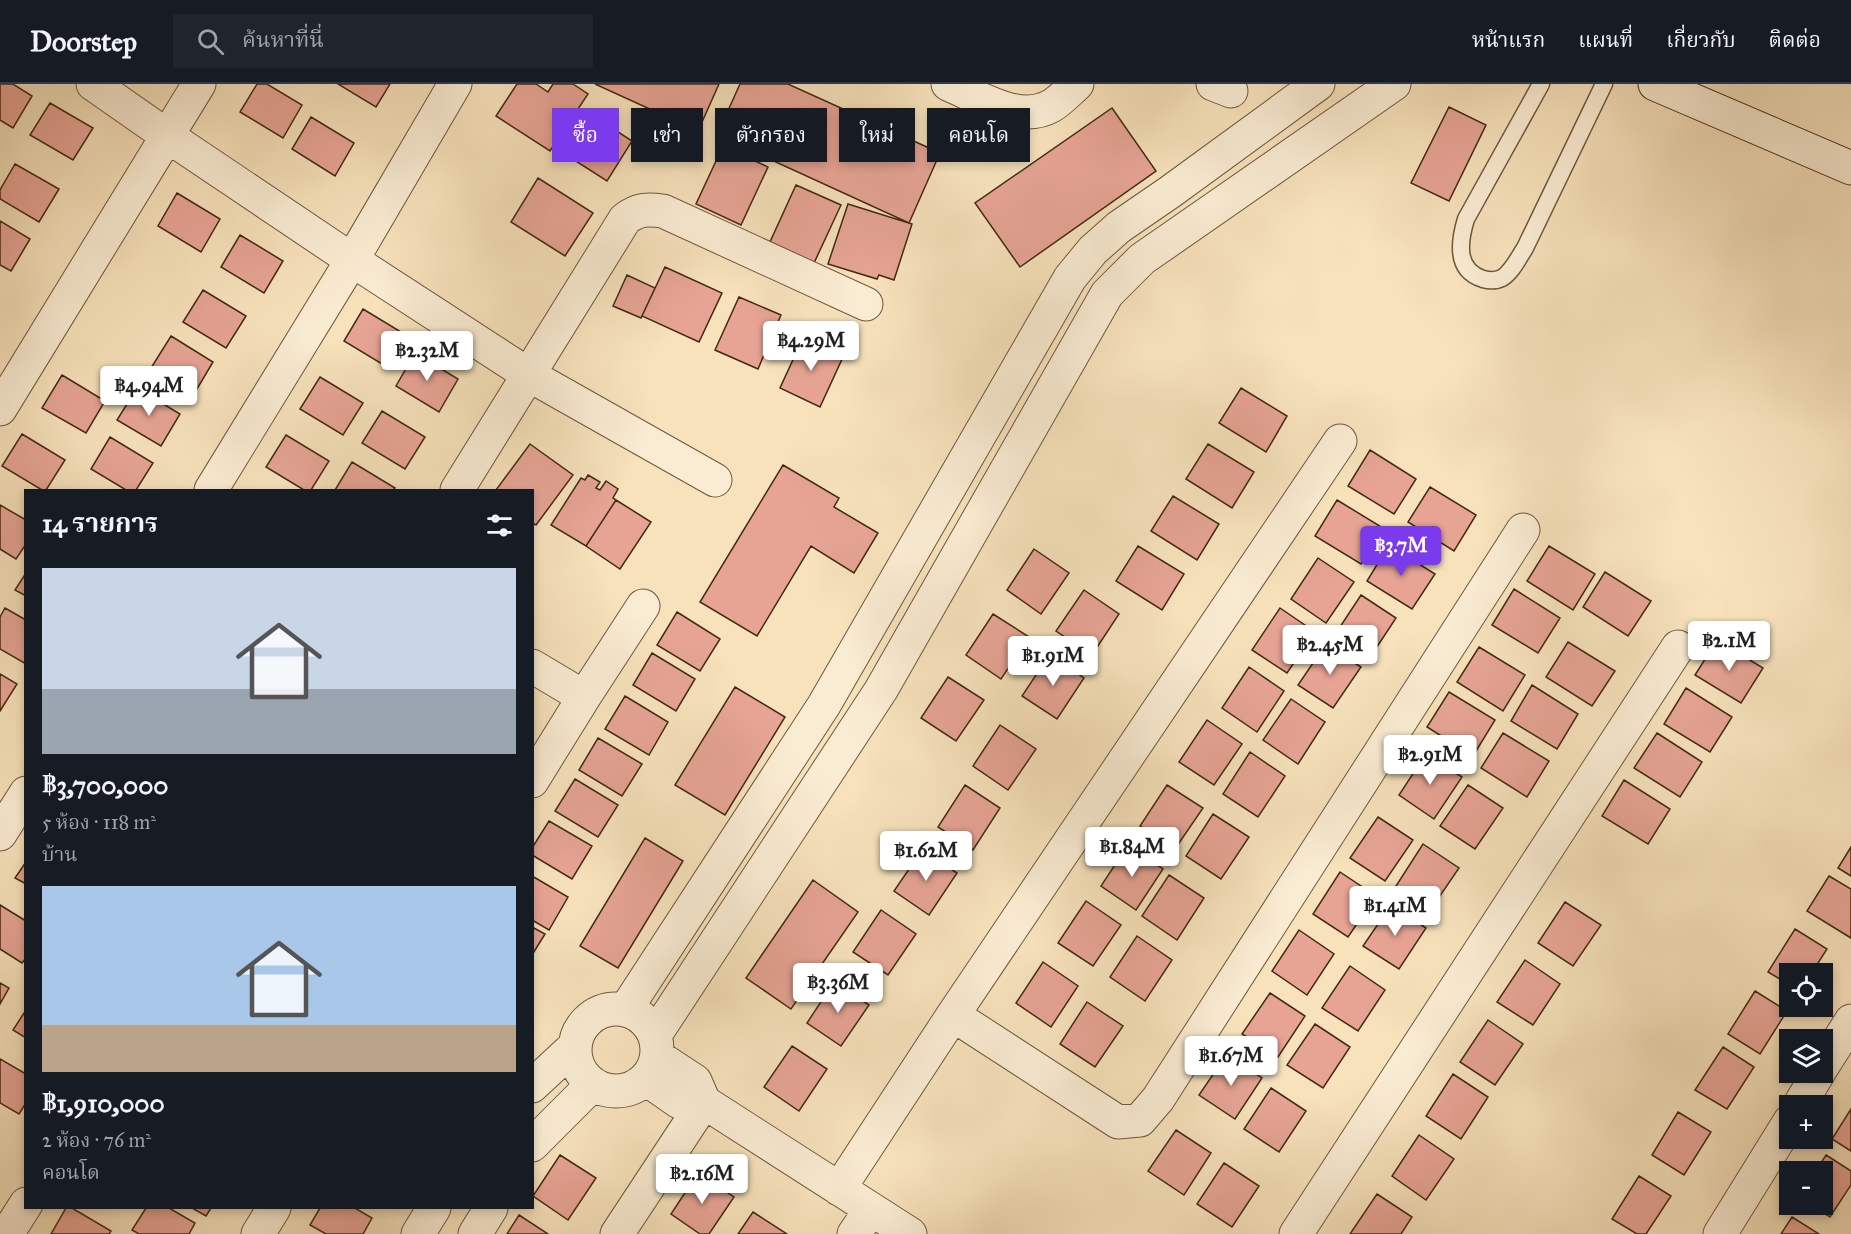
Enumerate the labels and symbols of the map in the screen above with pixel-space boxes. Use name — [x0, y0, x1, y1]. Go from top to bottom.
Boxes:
pin: ฿4.29M — [762, 321, 860, 372]
pin: ฿2.32M — [378, 331, 476, 382]
pin: ฿4.94M — [100, 366, 198, 417]
pin: ฿3.7M — [1359, 526, 1443, 577]
pin: ฿2.1M — [1687, 621, 1771, 672]
pin: ฿2.45M — [1281, 625, 1379, 676]
pin: ฿1.91M — [1004, 636, 1102, 687]
pin: ฿2.91M — [1381, 735, 1479, 786]
pin: ฿1.84M — [1083, 827, 1181, 878]
pin: ฿1.62M — [877, 831, 975, 882]
pin: ฿1.41M — [1346, 886, 1444, 937]
pin: ฿3.36M — [789, 963, 887, 1014]
pin: ฿1.67M — [1182, 1036, 1280, 1087]
pin: ฿2.16M — [653, 1154, 751, 1205]

